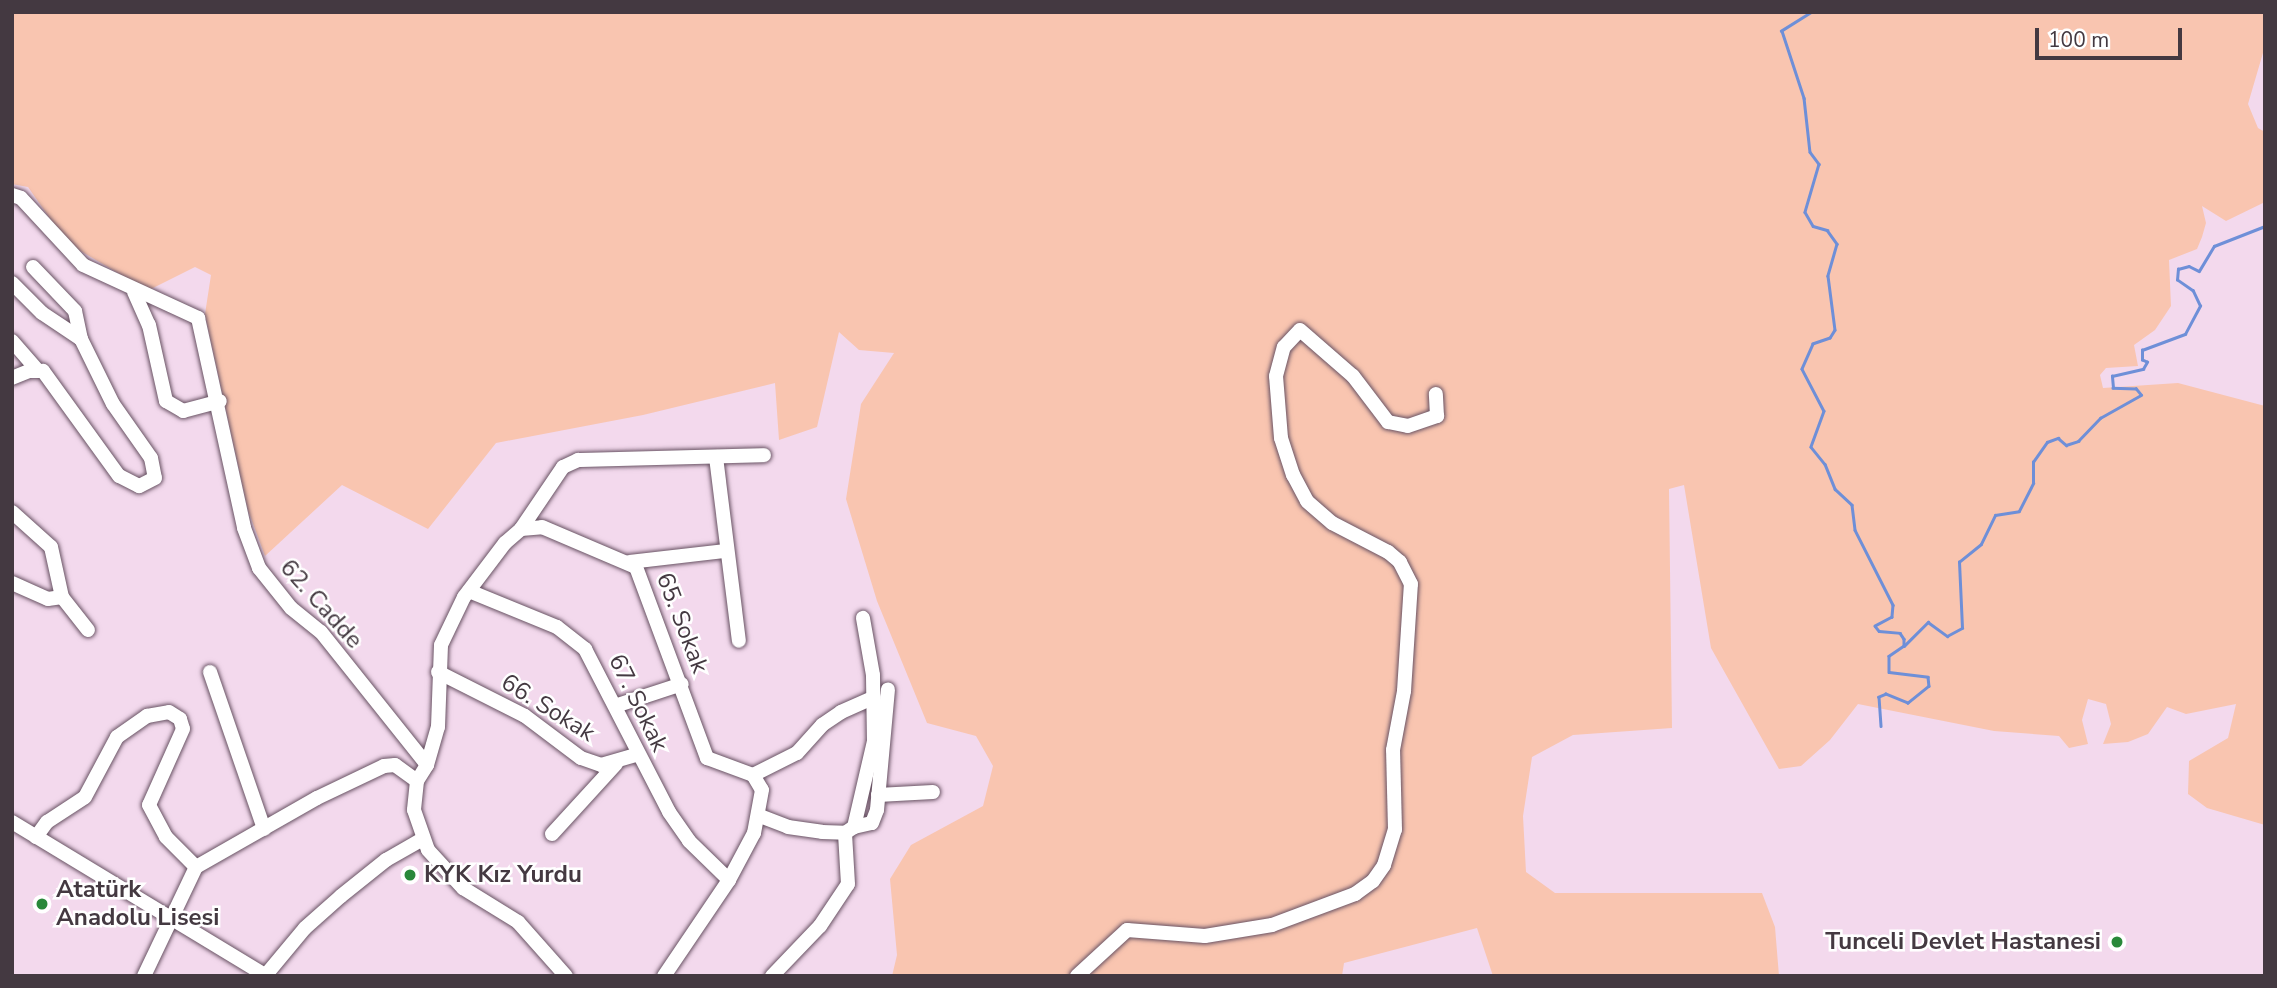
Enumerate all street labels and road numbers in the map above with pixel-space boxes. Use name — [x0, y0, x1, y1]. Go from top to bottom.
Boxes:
street label: 62. Cadde — [274, 554, 368, 654]
street label: 65. Sokak — [650, 569, 714, 677]
street label: 67. Sokak — [602, 649, 674, 757]
street label: 66. Sokak — [496, 668, 600, 748]

